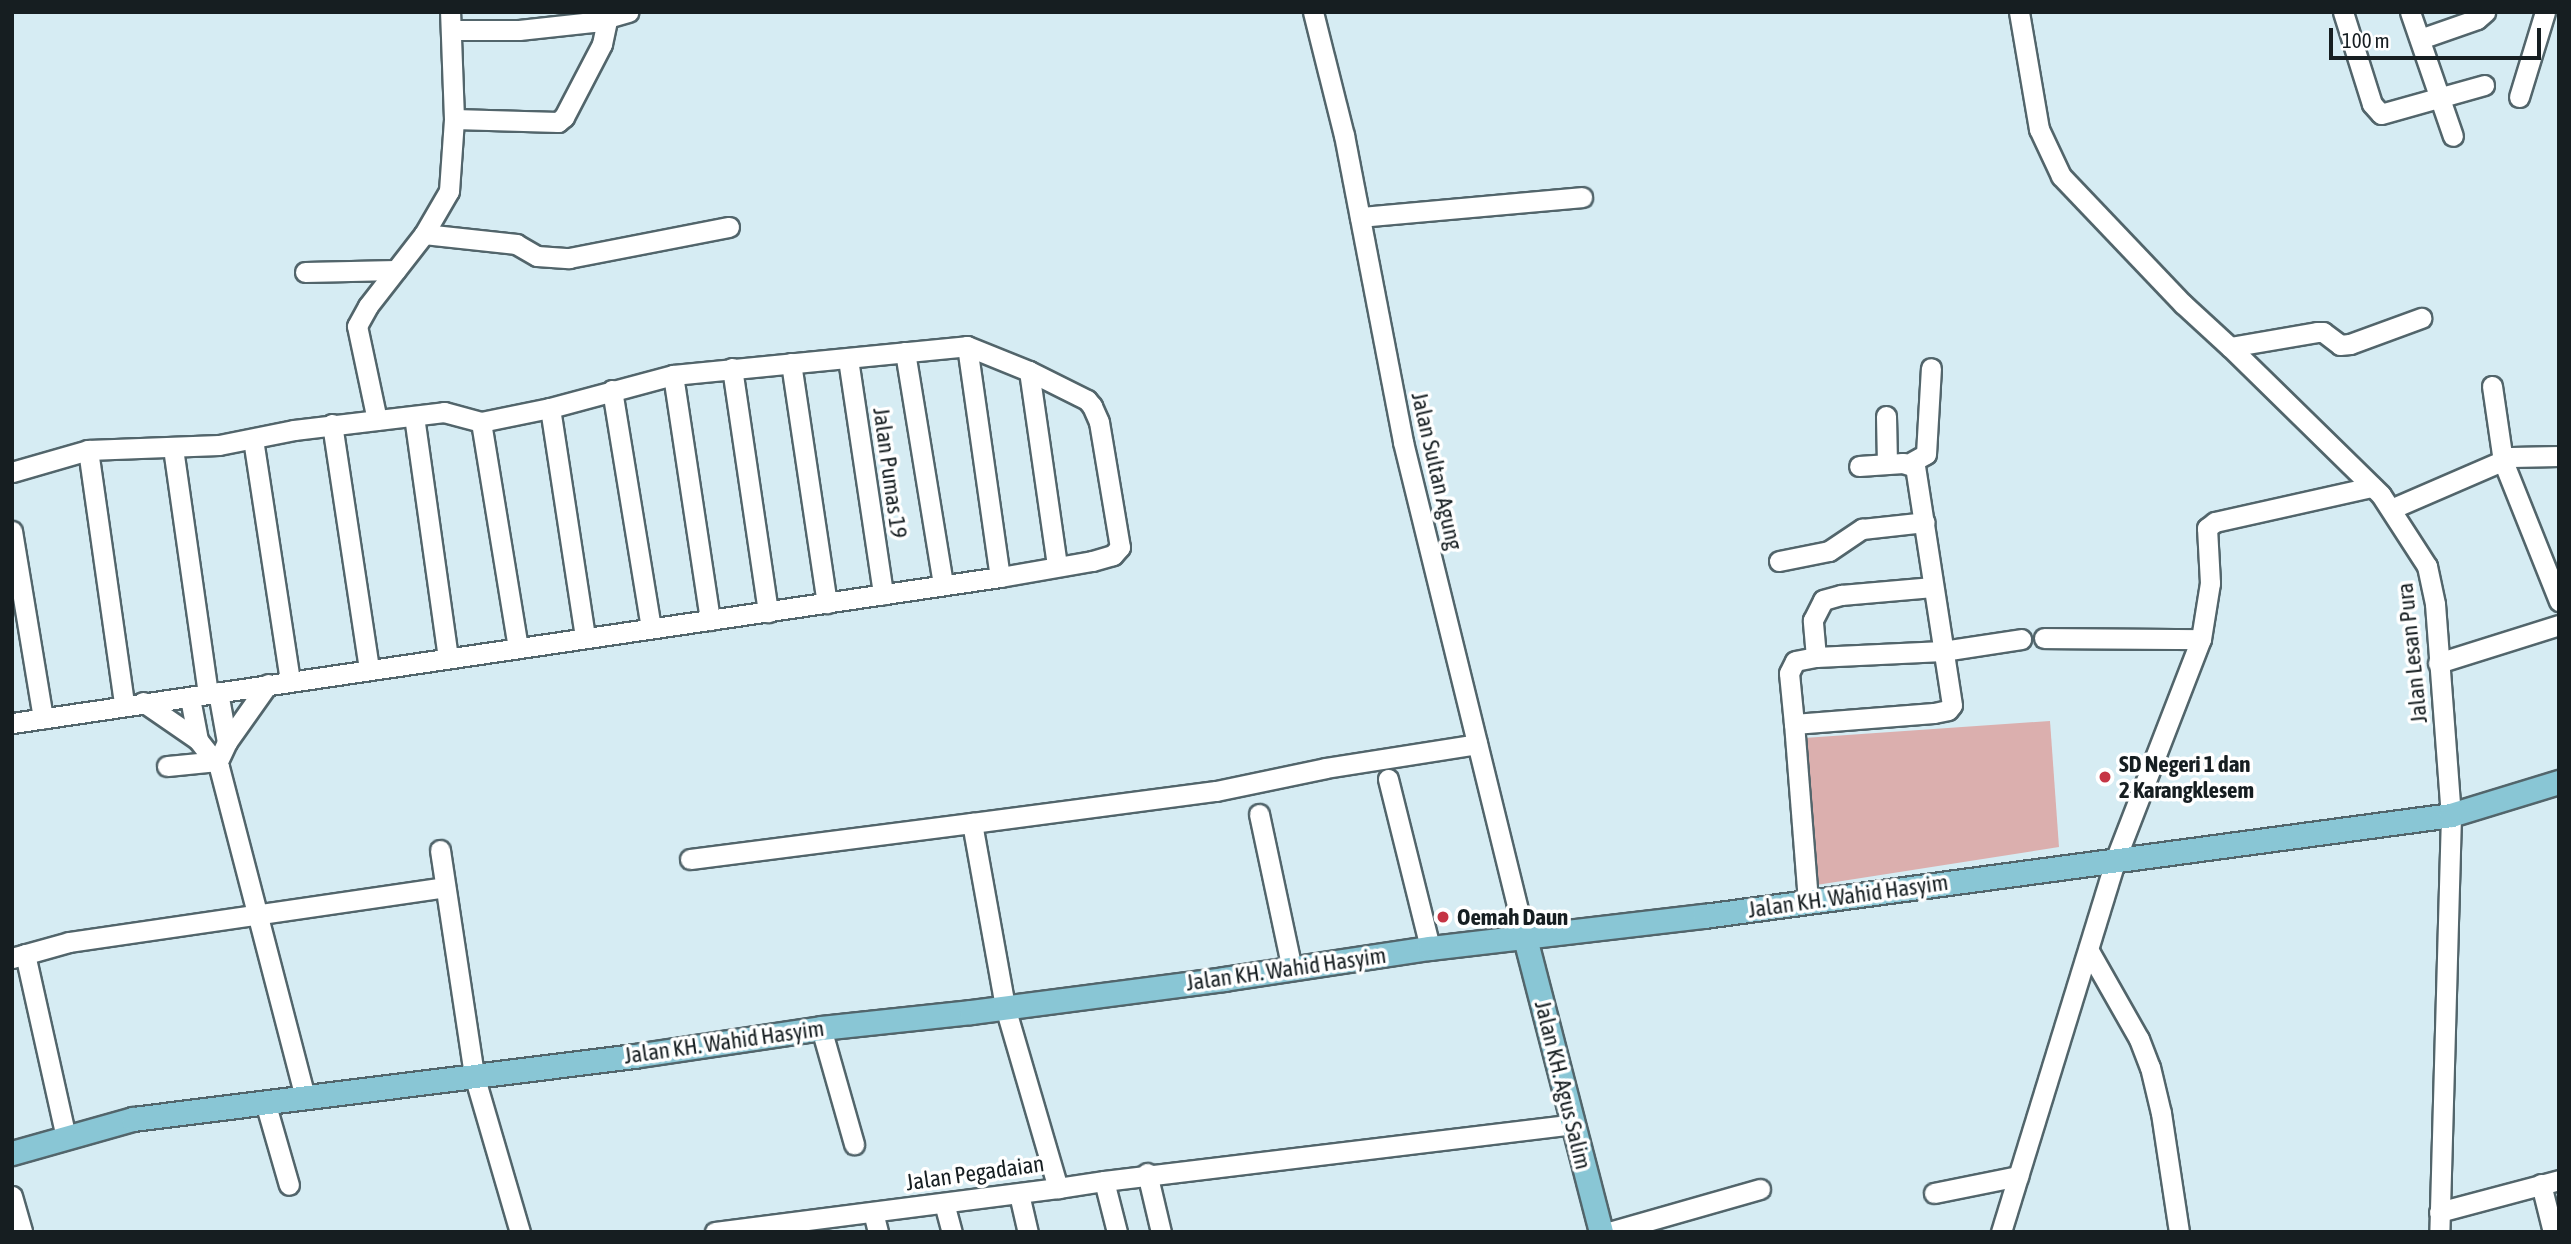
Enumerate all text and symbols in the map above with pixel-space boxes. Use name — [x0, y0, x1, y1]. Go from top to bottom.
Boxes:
scale bar — [2333, 14, 2545, 58]
text: 100 m — [2342, 28, 2390, 52]
street label: Jalan Sultan Agung — [1405, 389, 1469, 553]
street label: Jalan Pumas 19 — [867, 406, 913, 540]
street label: Jalan Lesan Pura — [2391, 581, 2433, 725]
place label: SD Negeri 1 dan 2 Karangklesem — [2119, 750, 2254, 804]
marker: SD Negeri 1 dan 2 Karangklesem — [2097, 769, 2113, 785]
street label: Jalan KH. Wahid Hasyim — [1746, 868, 1950, 924]
place label: Oemah Daun — [1457, 903, 1568, 931]
marker: Oemah Daun — [1435, 909, 1451, 925]
street label: Jalan KH. Wahid Hasyim — [1184, 941, 1388, 997]
street label: Jalan KH. Agus Salim — [1529, 998, 1597, 1172]
street label: Jalan KH. Wahid Hasyim — [622, 1014, 826, 1070]
street label: Jalan Pegadaian — [904, 1150, 1046, 1196]

